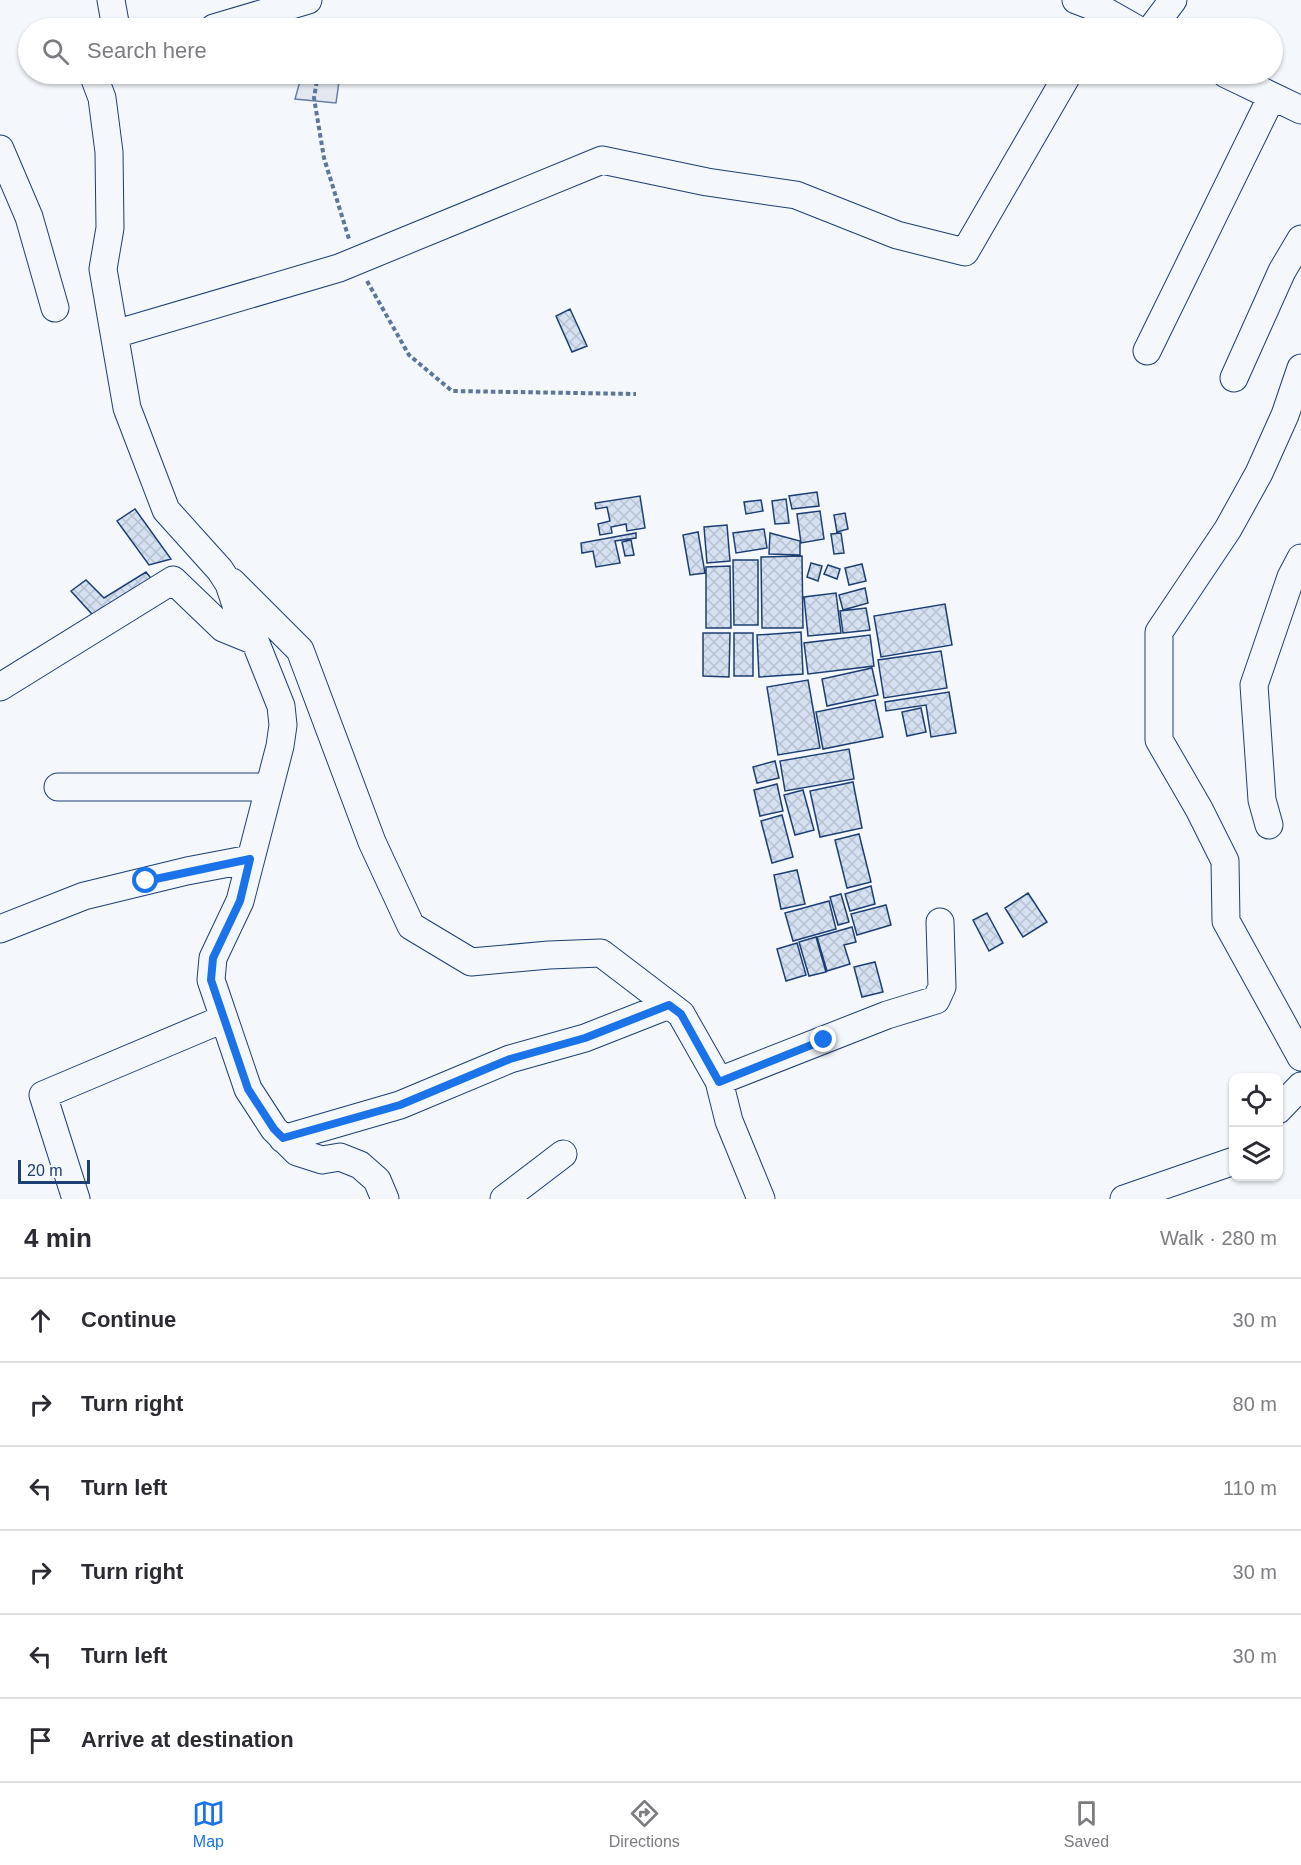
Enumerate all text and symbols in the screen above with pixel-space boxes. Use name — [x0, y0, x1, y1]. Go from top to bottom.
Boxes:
search box — [18, 18, 1283, 84]
icon: search — [39, 35, 72, 68]
text: Search here — [87, 38, 207, 63]
route start — [132, 867, 158, 893]
route end — [810, 1026, 836, 1052]
map controls — [1229, 1073, 1283, 1181]
button: locate — [1229, 1073, 1283, 1127]
button: layers — [1229, 1127, 1283, 1181]
scale bar — [18, 1157, 90, 1184]
text: 20 m — [27, 1162, 63, 1179]
text: 4 min — [24, 1223, 92, 1253]
text: Walk · 280 m — [1160, 1227, 1277, 1249]
icon: ahead — [24, 1304, 57, 1337]
text: Continue — [81, 1307, 176, 1332]
text: 30 m — [1233, 1309, 1277, 1331]
icon: right — [24, 1388, 57, 1421]
text: Turn right — [81, 1391, 183, 1416]
text: 80 m — [1233, 1393, 1277, 1415]
icon: left — [24, 1472, 57, 1505]
text: Turn left — [81, 1475, 167, 1500]
text: 110 m — [1223, 1477, 1277, 1499]
icon: right — [24, 1556, 57, 1589]
text: Turn right — [81, 1559, 183, 1584]
text: 30 m — [1233, 1561, 1277, 1583]
icon: left — [24, 1640, 57, 1673]
text: Turn left — [81, 1643, 167, 1668]
text: 30 m — [1233, 1645, 1277, 1667]
icon: arrive — [24, 1724, 57, 1757]
text: Arrive at destination — [81, 1727, 294, 1752]
tab: Map — [192, 1797, 225, 1851]
tab: Directions — [609, 1797, 680, 1851]
tab: Saved — [1064, 1797, 1109, 1851]

